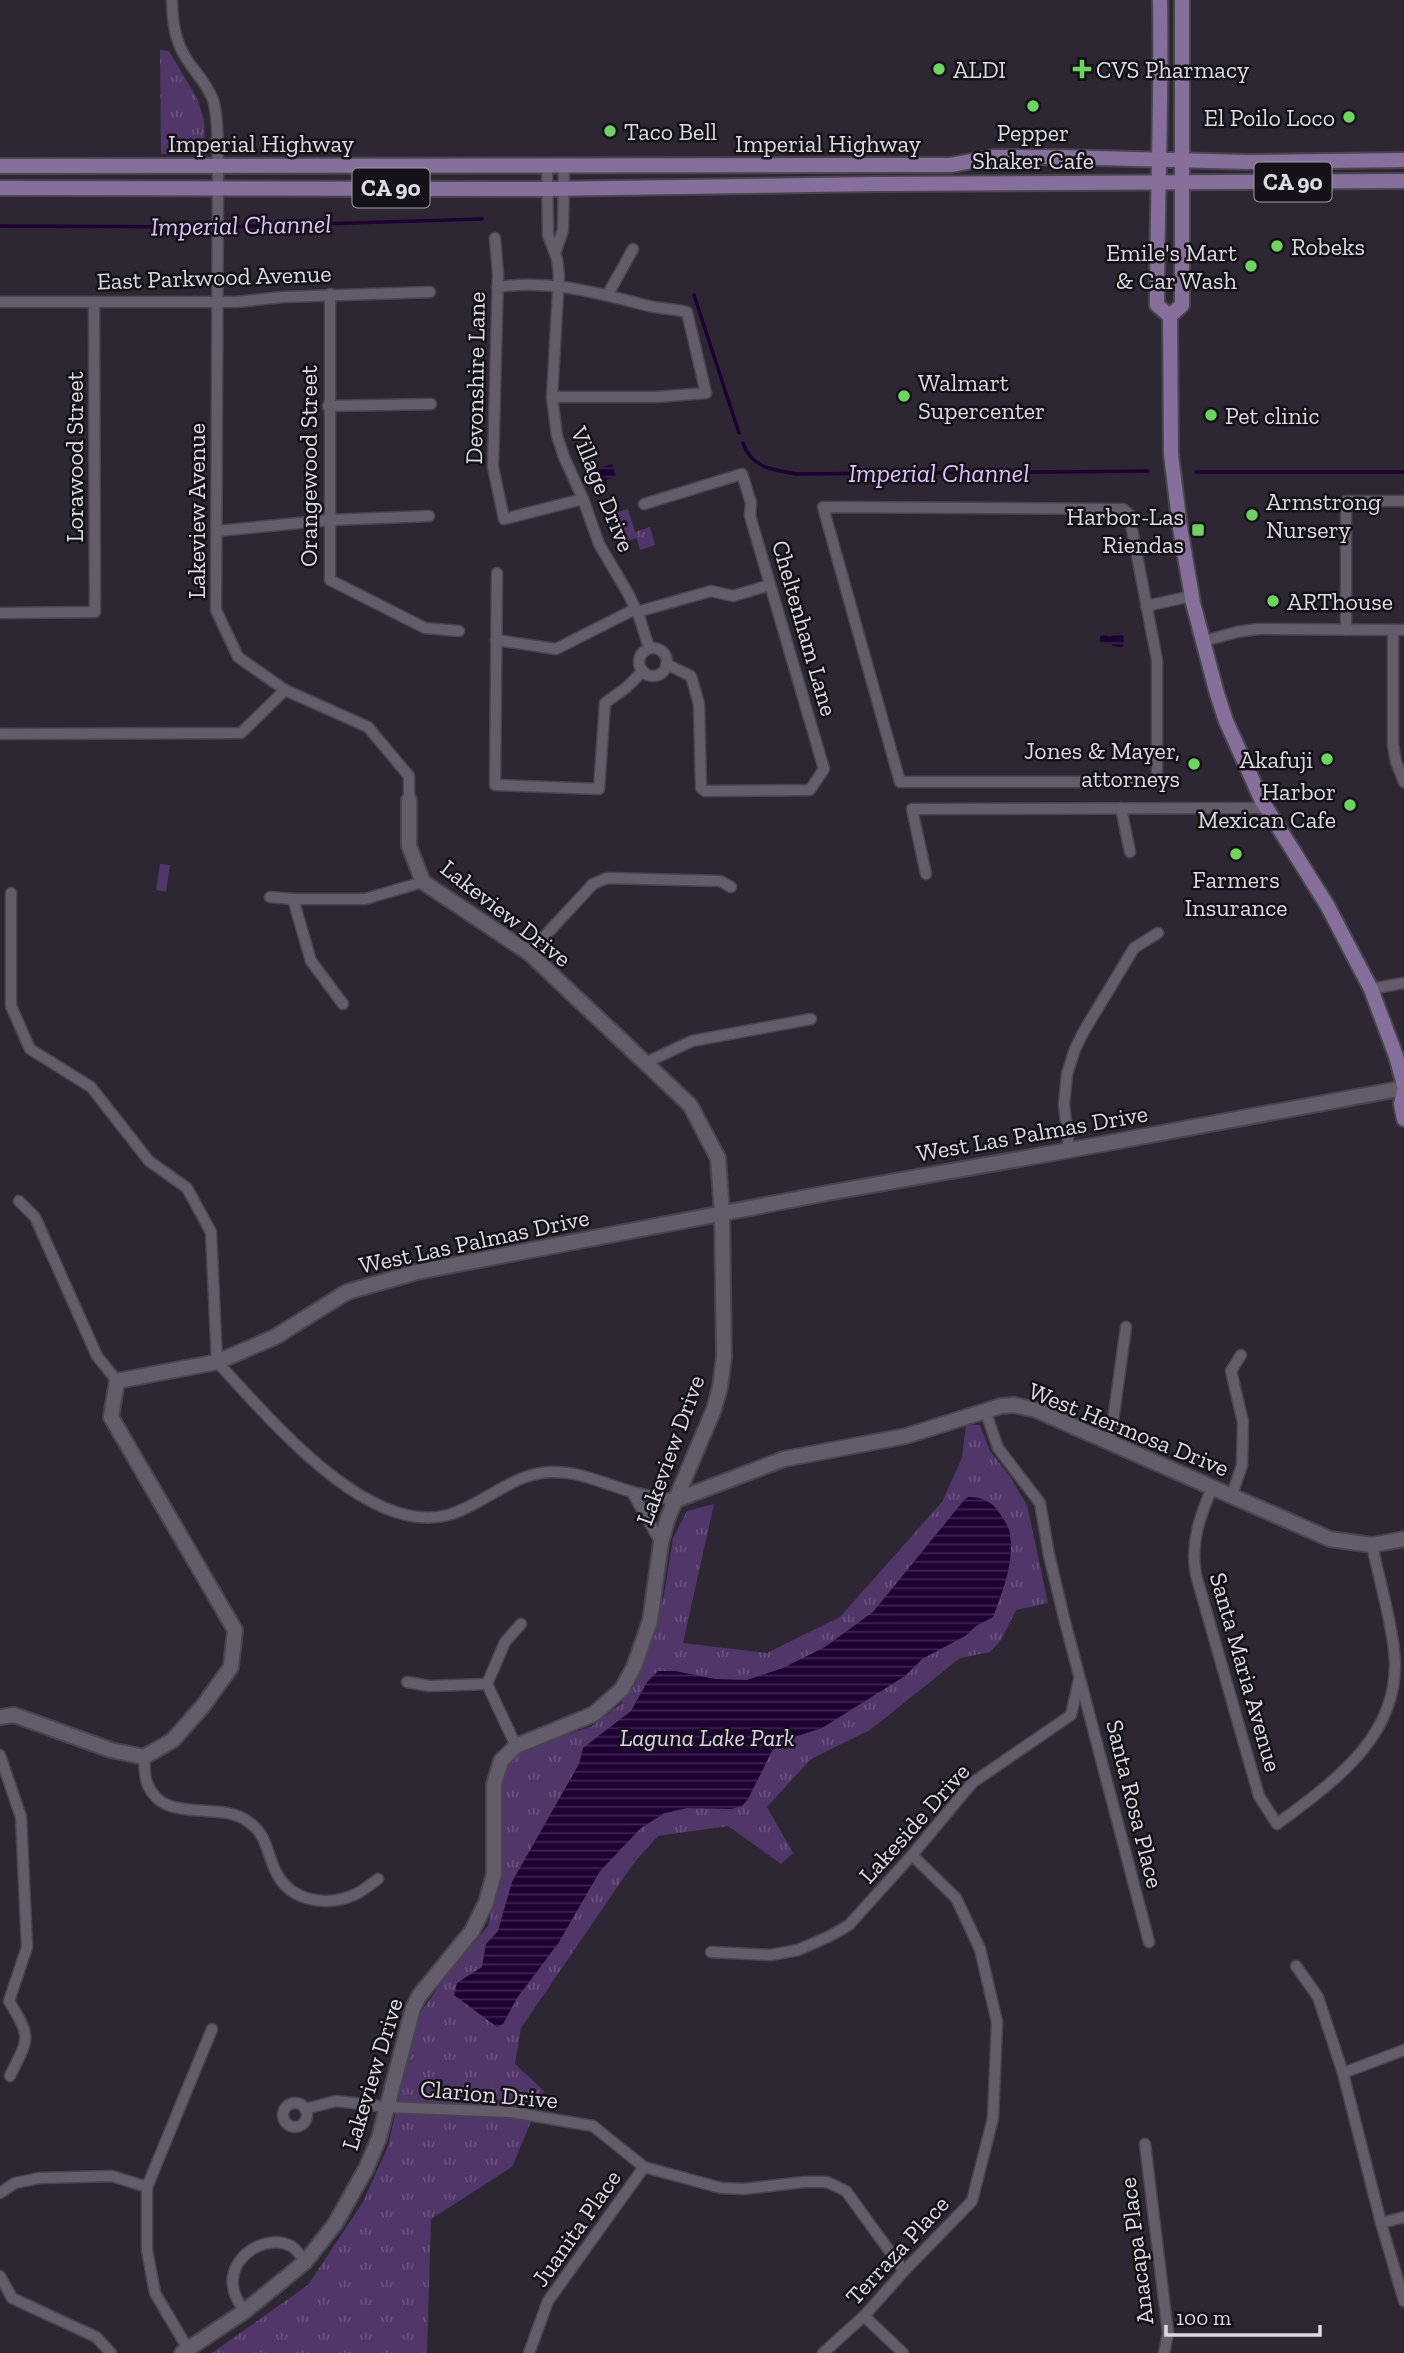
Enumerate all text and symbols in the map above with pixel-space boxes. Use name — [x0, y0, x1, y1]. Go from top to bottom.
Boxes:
place label: ALDI — [953, 55, 1006, 84]
place label: CVS Pharmacy — [1096, 55, 1250, 84]
marker: ALDI — [931, 61, 947, 77]
marker: CVS Pharmacy — [1074, 61, 1090, 77]
marker: Pepper Shaker Cafe — [1025, 98, 1041, 114]
place label: El Poilo Loco — [1204, 103, 1335, 132]
marker: El Poilo Loco — [1341, 109, 1357, 125]
place label: Taco Bell — [624, 117, 717, 146]
place label: Pepper Shaker Cafe — [972, 118, 1094, 175]
marker: Taco Bell — [602, 123, 618, 139]
street label: Imperial Highway — [168, 129, 355, 158]
street label: Imperial Highway — [735, 129, 922, 158]
road number: CA 90 — [1254, 162, 1332, 202]
road number: CA 90 — [352, 168, 430, 208]
water label: Imperial Channel — [150, 207, 332, 243]
place label: Robeks — [1291, 232, 1365, 261]
place label: Emile's Mart & Car Wash — [1106, 238, 1238, 295]
marker: Robeks — [1269, 238, 1285, 254]
street label: East Parkwood Avenue — [96, 258, 332, 296]
marker: Emile's Mart & Car Wash — [1243, 258, 1259, 274]
street label: Devonshire Lane — [459, 291, 491, 465]
street label: Orangewood Street — [294, 365, 323, 567]
place label: Walmart Supercenter — [918, 368, 1045, 425]
street label: Lorawood Street — [60, 371, 89, 543]
marker: Walmart Supercenter — [896, 388, 912, 404]
place label: Pet clinic — [1225, 401, 1320, 430]
marker: Pet clinic — [1203, 407, 1219, 423]
street label: Village Drive — [564, 421, 641, 556]
street label: Lakeview Avenue — [182, 423, 211, 599]
water label: Imperial Channel — [849, 457, 1029, 489]
place label: Armstrong Nursery — [1266, 487, 1381, 544]
place label: Harbor-Las Riendas — [1066, 502, 1184, 559]
marker: Armstrong Nursery — [1244, 507, 1260, 523]
marker: Harbor-Las Riendas — [1190, 522, 1206, 538]
street label: Cheltenham Lane — [766, 537, 844, 719]
place label: ARThouse — [1287, 587, 1393, 616]
marker: ARThouse — [1265, 593, 1281, 609]
place label: Jones & Mayer, attorneys — [1024, 736, 1180, 793]
place label: Akafuji — [1239, 745, 1313, 774]
marker: Akafuji — [1319, 751, 1335, 767]
marker: Jones & Mayer, attorneys — [1186, 756, 1202, 772]
place label: Harbor Mexican Cafe — [1198, 777, 1336, 834]
marker: Harbor Mexican Cafe — [1342, 797, 1358, 813]
marker: Farmers Insurance — [1228, 846, 1244, 862]
street label: Lakeview Drive — [435, 853, 577, 973]
place label: Farmers Insurance — [1184, 865, 1288, 922]
street label: West Las Palmas Drive — [914, 1098, 1150, 1168]
street label: West Las Palmas Drive — [356, 1202, 592, 1280]
street label: Lakeview Drive — [629, 1371, 711, 1529]
street label: West Hermosa Drive — [1025, 1376, 1233, 1482]
street label: Santa Maria Avenue — [1204, 1569, 1288, 1775]
street label: Santa Rosa Place — [1100, 1717, 1170, 1891]
park label: Laguna Lake Park — [620, 1723, 795, 1752]
street label: Lakeside Drive — [852, 1757, 976, 1889]
street label: Lakeview Drive — [335, 1995, 409, 2153]
street label: Clarion Drive — [419, 2074, 559, 2114]
street label: Juanita Place — [525, 2164, 627, 2292]
street label: Anacapa Place — [1113, 2176, 1159, 2326]
street label: Terraza Place — [839, 2189, 955, 2311]
scale bar — [1166, 2294, 1320, 2338]
text: 100 m — [1176, 2305, 1231, 2330]

